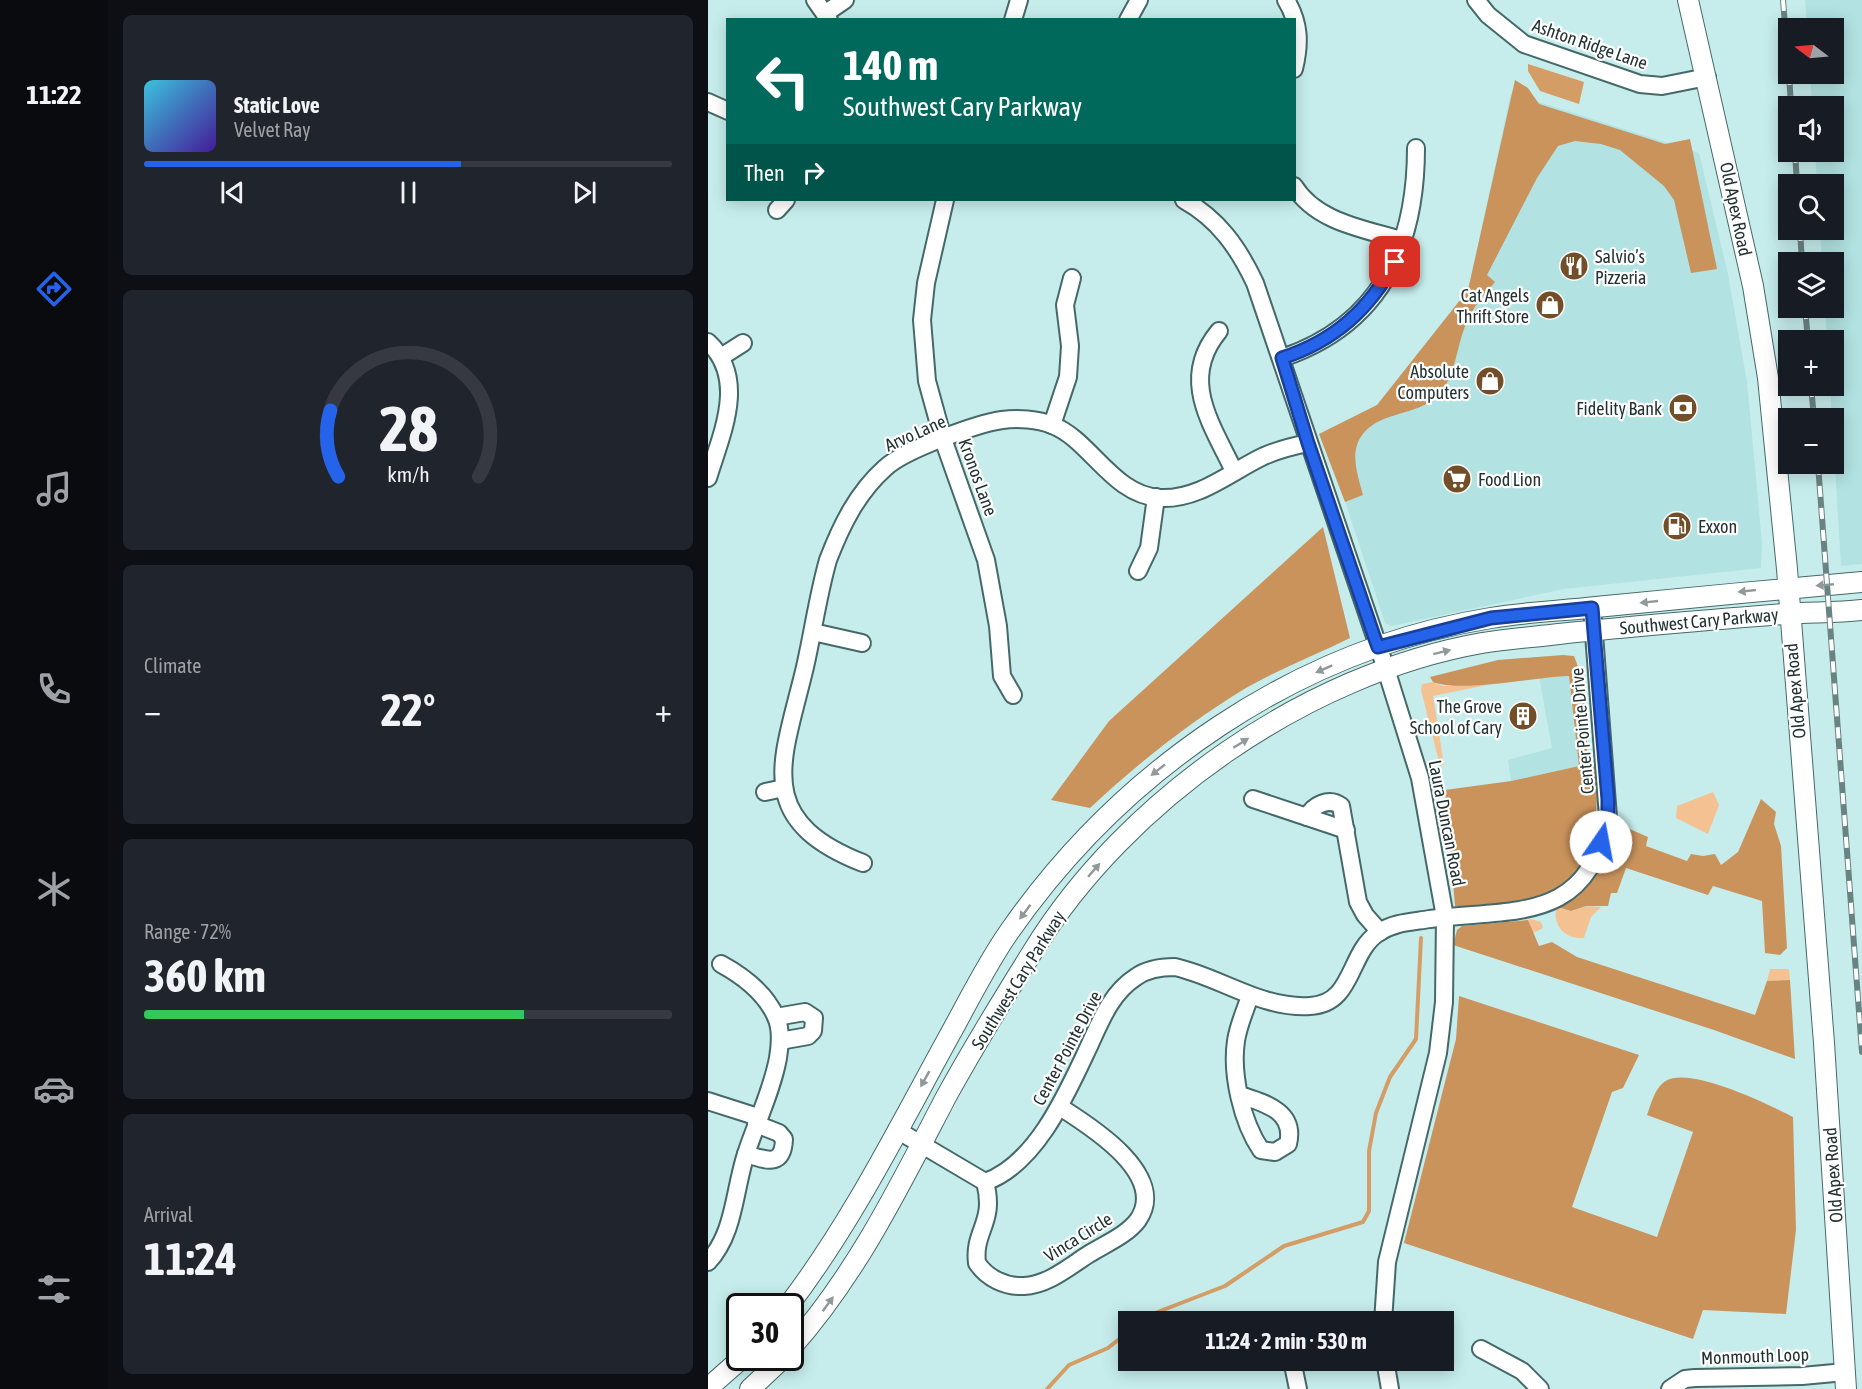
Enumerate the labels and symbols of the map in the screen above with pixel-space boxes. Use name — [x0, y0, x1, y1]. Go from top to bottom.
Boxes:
street label: Ashton Ridge Lane — [1530, 14, 1650, 74]
north arrow — [1778, 18, 1844, 84]
street label: Old Apex Road — [1716, 160, 1756, 258]
pin — [1369, 236, 1420, 287]
place label: Salvio’s Pizzeria — [1595, 246, 1646, 288]
restaurant icon: Salvio’s Pizzeria — [1558, 250, 1590, 282]
place label: Cat Angels Thrift Store — [1456, 285, 1529, 327]
shop icon: Cat Angels Thrift Store — [1534, 289, 1566, 321]
place label: Absolute Computers — [1397, 361, 1469, 403]
shop icon: Absolute Computers — [1474, 365, 1506, 397]
bank icon: Fidelity Bank — [1667, 392, 1699, 424]
place label: Fidelity Bank — [1576, 398, 1662, 419]
street label: Arvo Lane — [881, 410, 949, 456]
street label: Kronos Lane — [954, 435, 1002, 519]
supermarket icon: Food Lion — [1441, 463, 1473, 495]
place label: Food Lion — [1478, 469, 1541, 490]
fuel station icon: Exxon — [1661, 510, 1693, 542]
place label: Exxon — [1698, 516, 1737, 537]
one-way arrow — [1815, 581, 1834, 590]
one-way arrow — [1737, 586, 1756, 596]
one-way arrow — [1640, 597, 1659, 607]
street label: Southwest Cary Parkway — [1619, 604, 1779, 638]
street label: Old Apex Road — [1780, 642, 1810, 740]
one-way arrow — [1433, 647, 1452, 657]
one-way arrow — [1316, 665, 1333, 674]
street label: Center Pointe Drive — [1566, 667, 1598, 795]
place label: The Grove School of Cary — [1410, 696, 1502, 738]
building icon: The Grove School of Cary — [1507, 700, 1539, 732]
one-way arrow — [1233, 738, 1249, 749]
street label: Laura Duncan Road — [1424, 758, 1470, 888]
one-way arrow — [1150, 764, 1166, 777]
position arrow — [1569, 810, 1633, 874]
one-way arrow — [1087, 863, 1100, 878]
one-way arrow — [1019, 904, 1031, 919]
street label: Southwest Cary Parkway — [967, 907, 1069, 1053]
street label: Center Pointe Drive — [1028, 987, 1106, 1109]
one-way arrow — [920, 1071, 930, 1088]
street label: Old Apex Road — [1819, 1127, 1847, 1223]
street label: Vinca Circle — [1040, 1208, 1116, 1266]
speed limit sign: 30 — [726, 1293, 804, 1371]
one-way arrow — [822, 1297, 834, 1313]
street label: Monmouth Loop — [1701, 1344, 1809, 1368]

